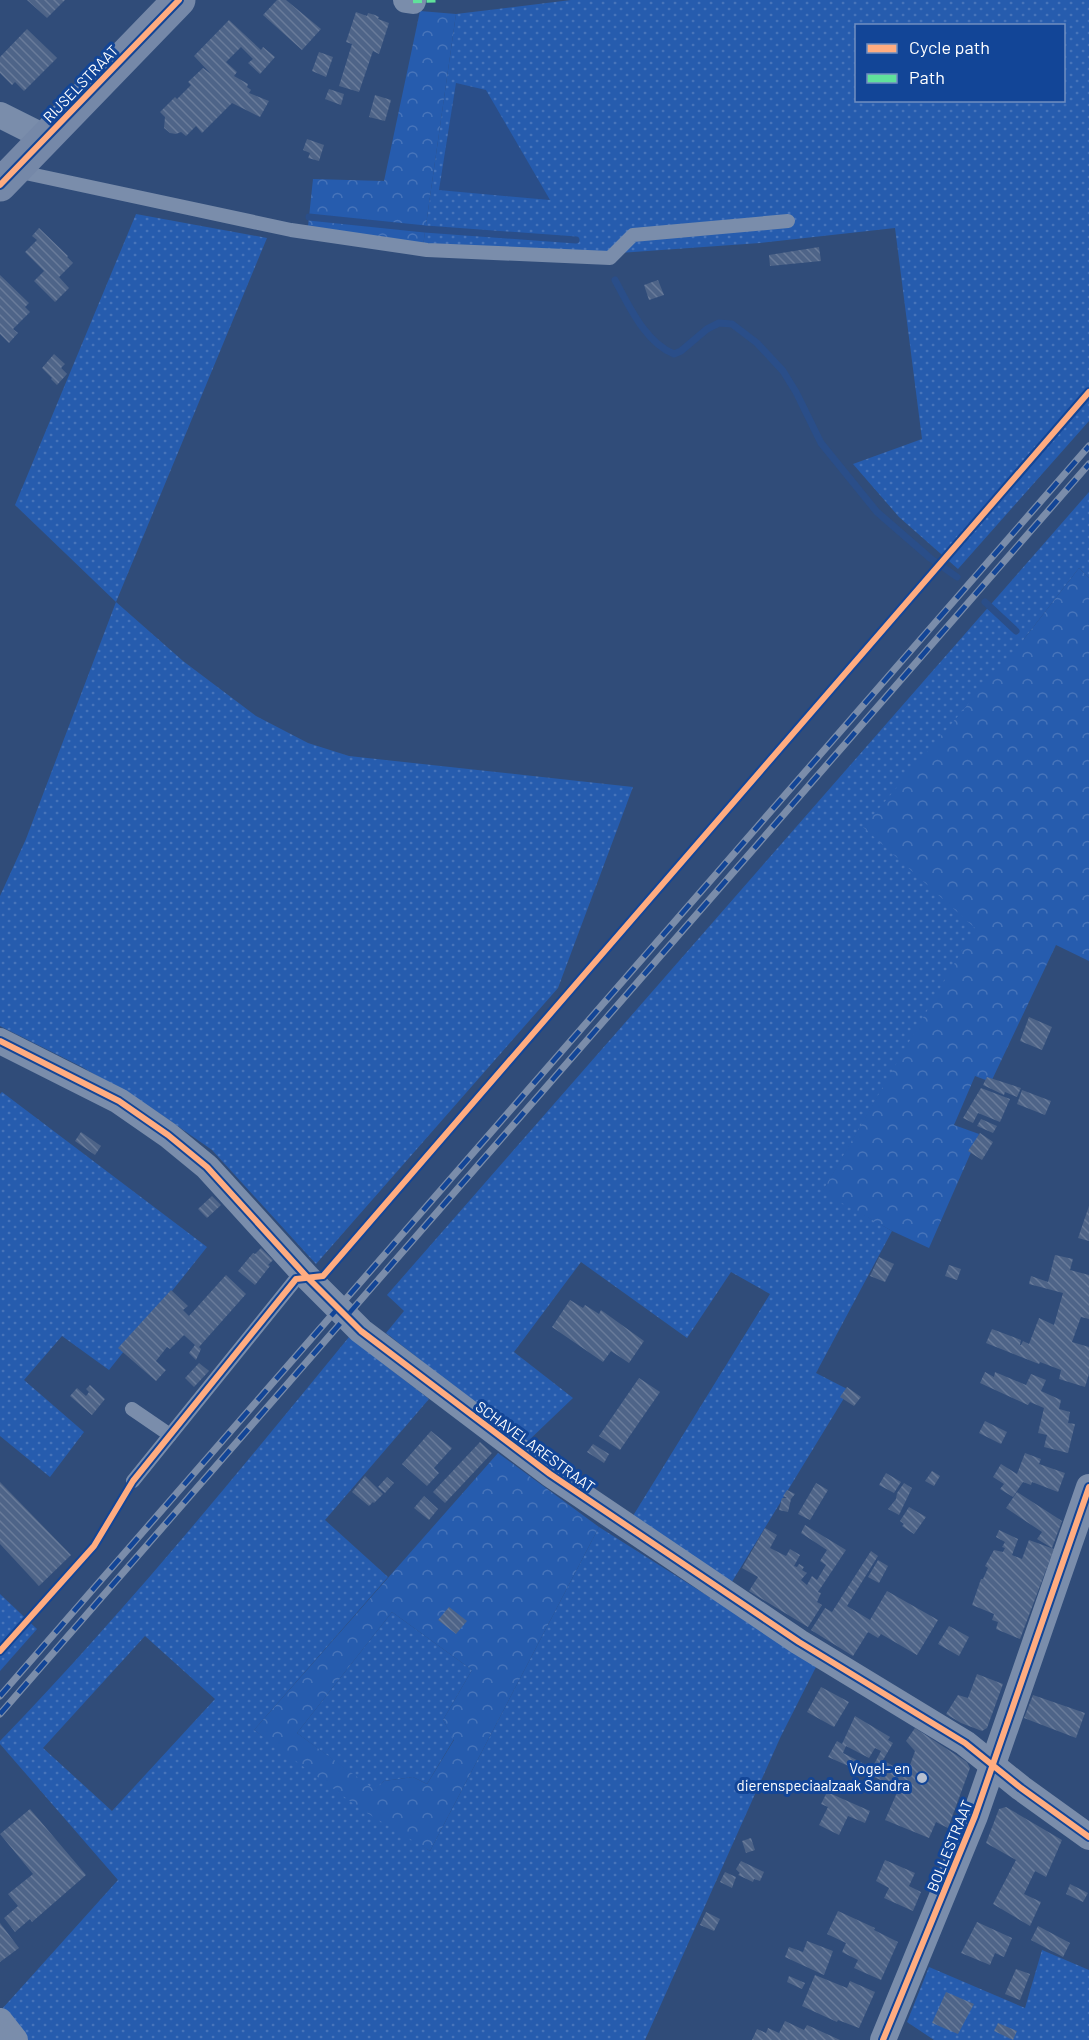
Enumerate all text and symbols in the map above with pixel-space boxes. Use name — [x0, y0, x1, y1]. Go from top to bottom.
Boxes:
legend — [855, 24, 1065, 102]
text: Cycle path — [909, 36, 990, 58]
street label: RIJSELSTRAAT — [39, 41, 122, 126]
text: Path — [909, 66, 945, 88]
street label: SCHAVELARESTRAAT — [473, 1397, 599, 1495]
place label: Vogel- en dierenspeciaalzaak Sandra — [737, 1759, 910, 1794]
marker: Vogel- en dierenspeciaalzaak Sandra — [915, 1771, 929, 1785]
street label: BOLLESTRAAT — [923, 1797, 976, 1894]

